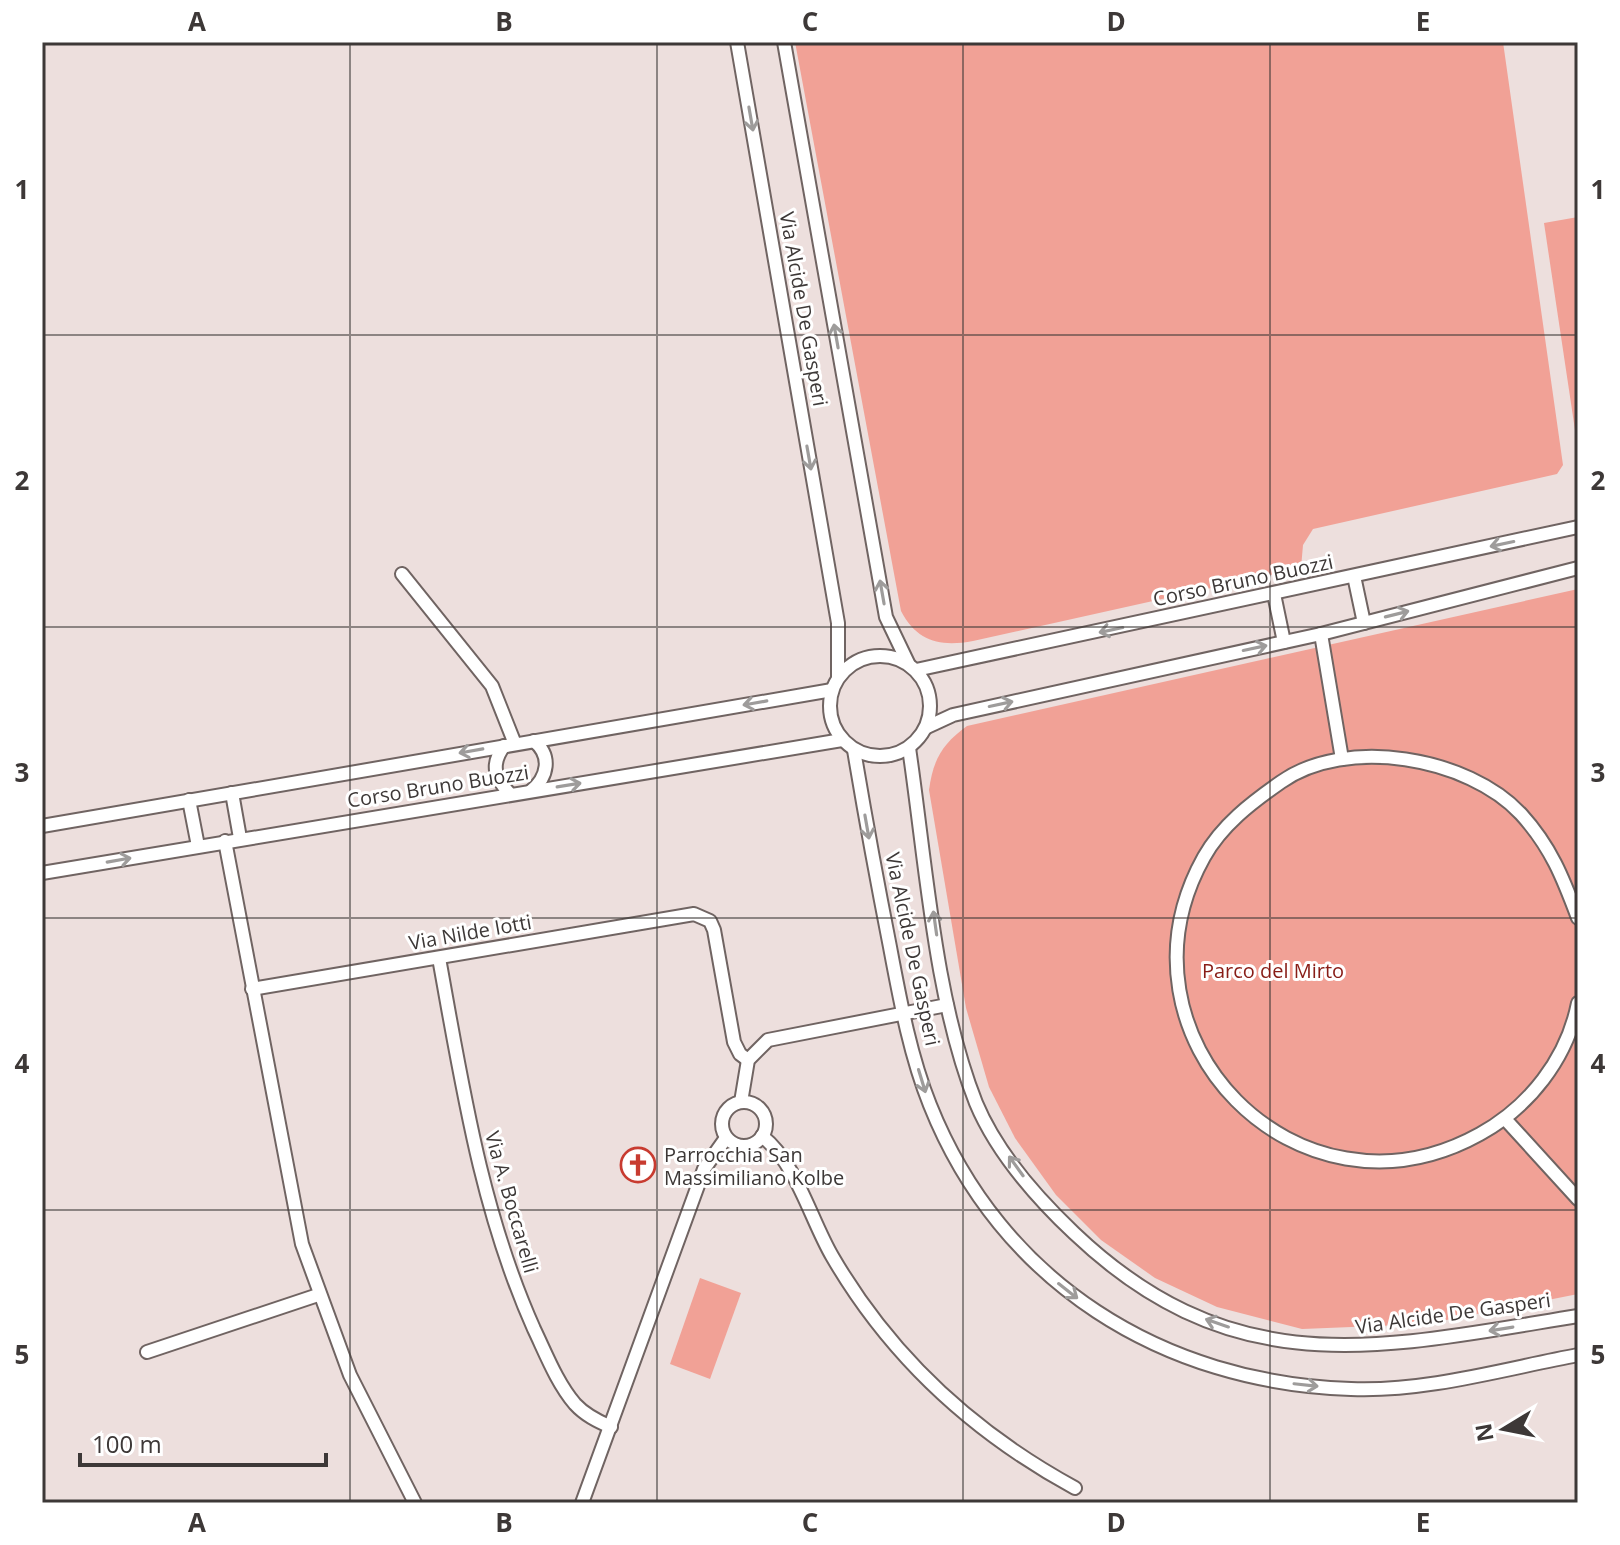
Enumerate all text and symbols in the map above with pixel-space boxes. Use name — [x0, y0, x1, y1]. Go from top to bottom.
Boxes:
text: A — [188, 3, 206, 39]
text: B — [495, 3, 513, 39]
text: C — [802, 3, 818, 39]
text: D — [1106, 3, 1126, 39]
text: E — [1416, 3, 1430, 39]
one-way arrow — [744, 106, 759, 131]
text: 1 — [15, 171, 29, 207]
text: 1 — [1591, 171, 1605, 207]
street label: Via Alcide De Gasperi — [774, 210, 834, 408]
one-way arrow — [828, 324, 843, 349]
one-way arrow — [803, 445, 818, 470]
text: 2 — [15, 462, 30, 498]
text: 2 — [1591, 462, 1606, 498]
one-way arrow — [1490, 537, 1515, 552]
street label: Corso Bruno Buozzi — [1150, 548, 1336, 612]
one-way arrow — [873, 580, 888, 605]
one-way arrow — [1383, 606, 1409, 621]
one-way arrow — [1099, 623, 1125, 638]
one-way arrow — [1242, 640, 1267, 655]
one-way arrow — [988, 696, 1013, 711]
one-way arrow — [743, 697, 768, 712]
one-way arrow — [459, 745, 484, 760]
text: 3 — [15, 754, 29, 790]
text: 3 — [1591, 754, 1605, 790]
street label: Corso Bruno Buozzi — [345, 758, 531, 814]
one-way arrow — [555, 776, 581, 791]
one-way arrow — [860, 814, 875, 839]
street label: Via Alcide De Gasperi — [879, 850, 947, 1048]
one-way arrow — [106, 851, 131, 866]
street label: Via Nilde Iotti — [407, 908, 533, 956]
one-way arrow — [927, 911, 942, 936]
park label: Parco del Mirto — [1202, 957, 1344, 984]
text: 4 — [15, 1045, 30, 1081]
text: 4 — [1591, 1045, 1606, 1081]
one-way arrow — [916, 1068, 930, 1093]
street label: Via A. Boccarelli — [479, 1128, 545, 1276]
place label: Parrocchia San Massimiliano Kolbe — [664, 1141, 844, 1191]
church icon: Parrocchia San Massimiliano Kolbe — [619, 1146, 657, 1184]
one-way arrow — [1007, 1156, 1024, 1178]
one-way arrow — [1057, 1283, 1078, 1300]
street label: Via Alcide De Gasperi — [1354, 1286, 1552, 1340]
one-way arrow — [1205, 1315, 1230, 1330]
one-way arrow — [1489, 1322, 1514, 1337]
text: 5 — [15, 1336, 29, 1372]
text: 5 — [1591, 1336, 1605, 1372]
one-way arrow — [1293, 1378, 1319, 1393]
north arrow — [1464, 1389, 1544, 1469]
scale bar — [80, 1417, 326, 1467]
text: N — [1467, 1421, 1500, 1444]
text: 100 m — [92, 1427, 162, 1460]
text: A — [188, 1504, 206, 1540]
text: B — [495, 1504, 513, 1540]
text: C — [802, 1504, 818, 1540]
text: D — [1106, 1504, 1126, 1540]
text: E — [1416, 1504, 1430, 1540]

